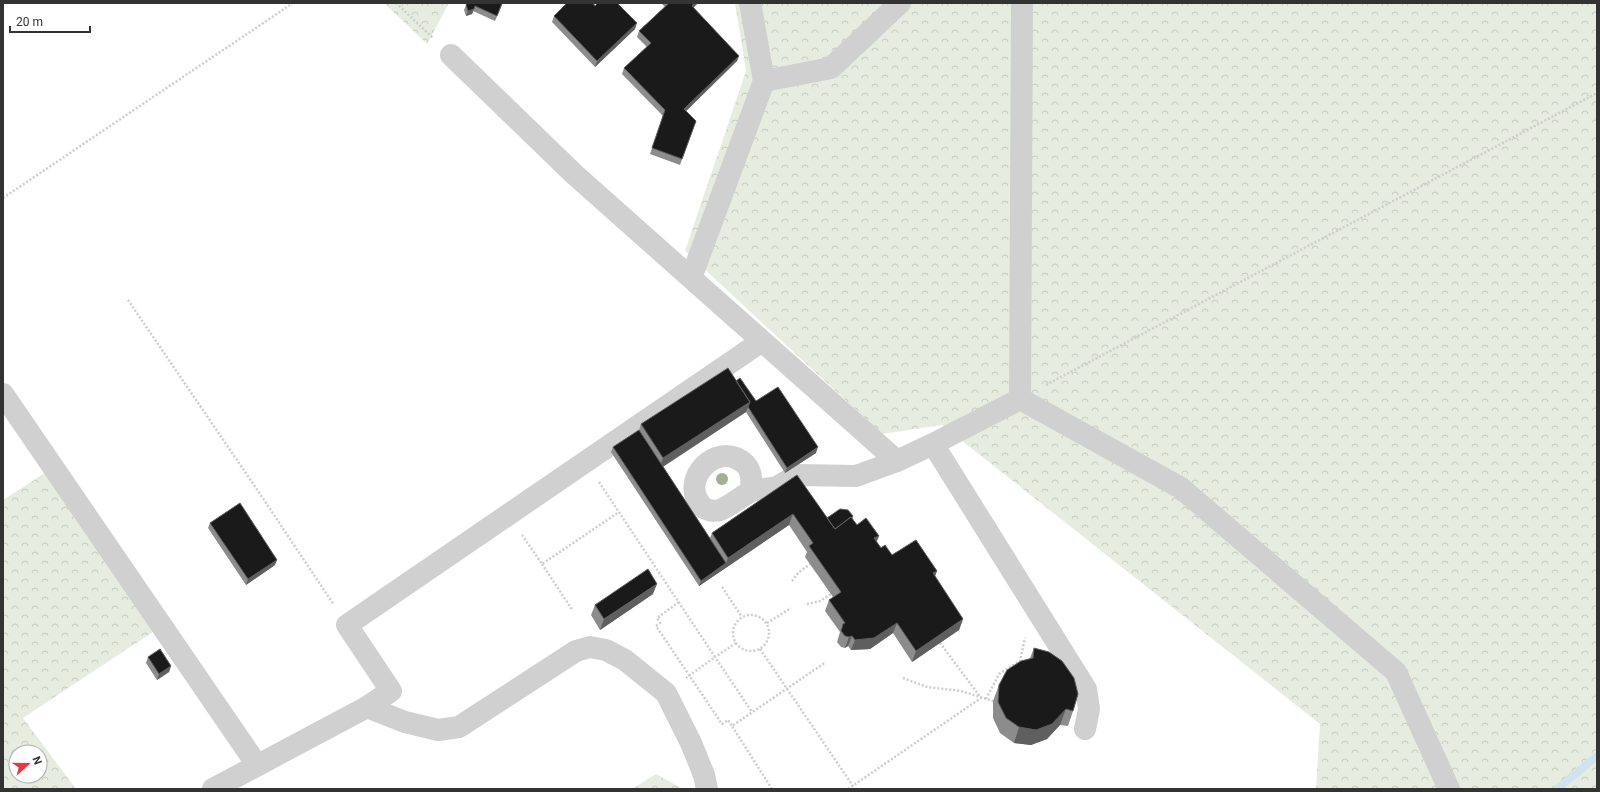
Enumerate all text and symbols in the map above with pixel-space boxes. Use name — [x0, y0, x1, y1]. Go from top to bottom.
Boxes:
scale bar — [10, 8, 90, 34]
text: 20 m — [16, 15, 43, 29]
north arrow — [8, 744, 48, 784]
text: N — [29, 755, 44, 767]

